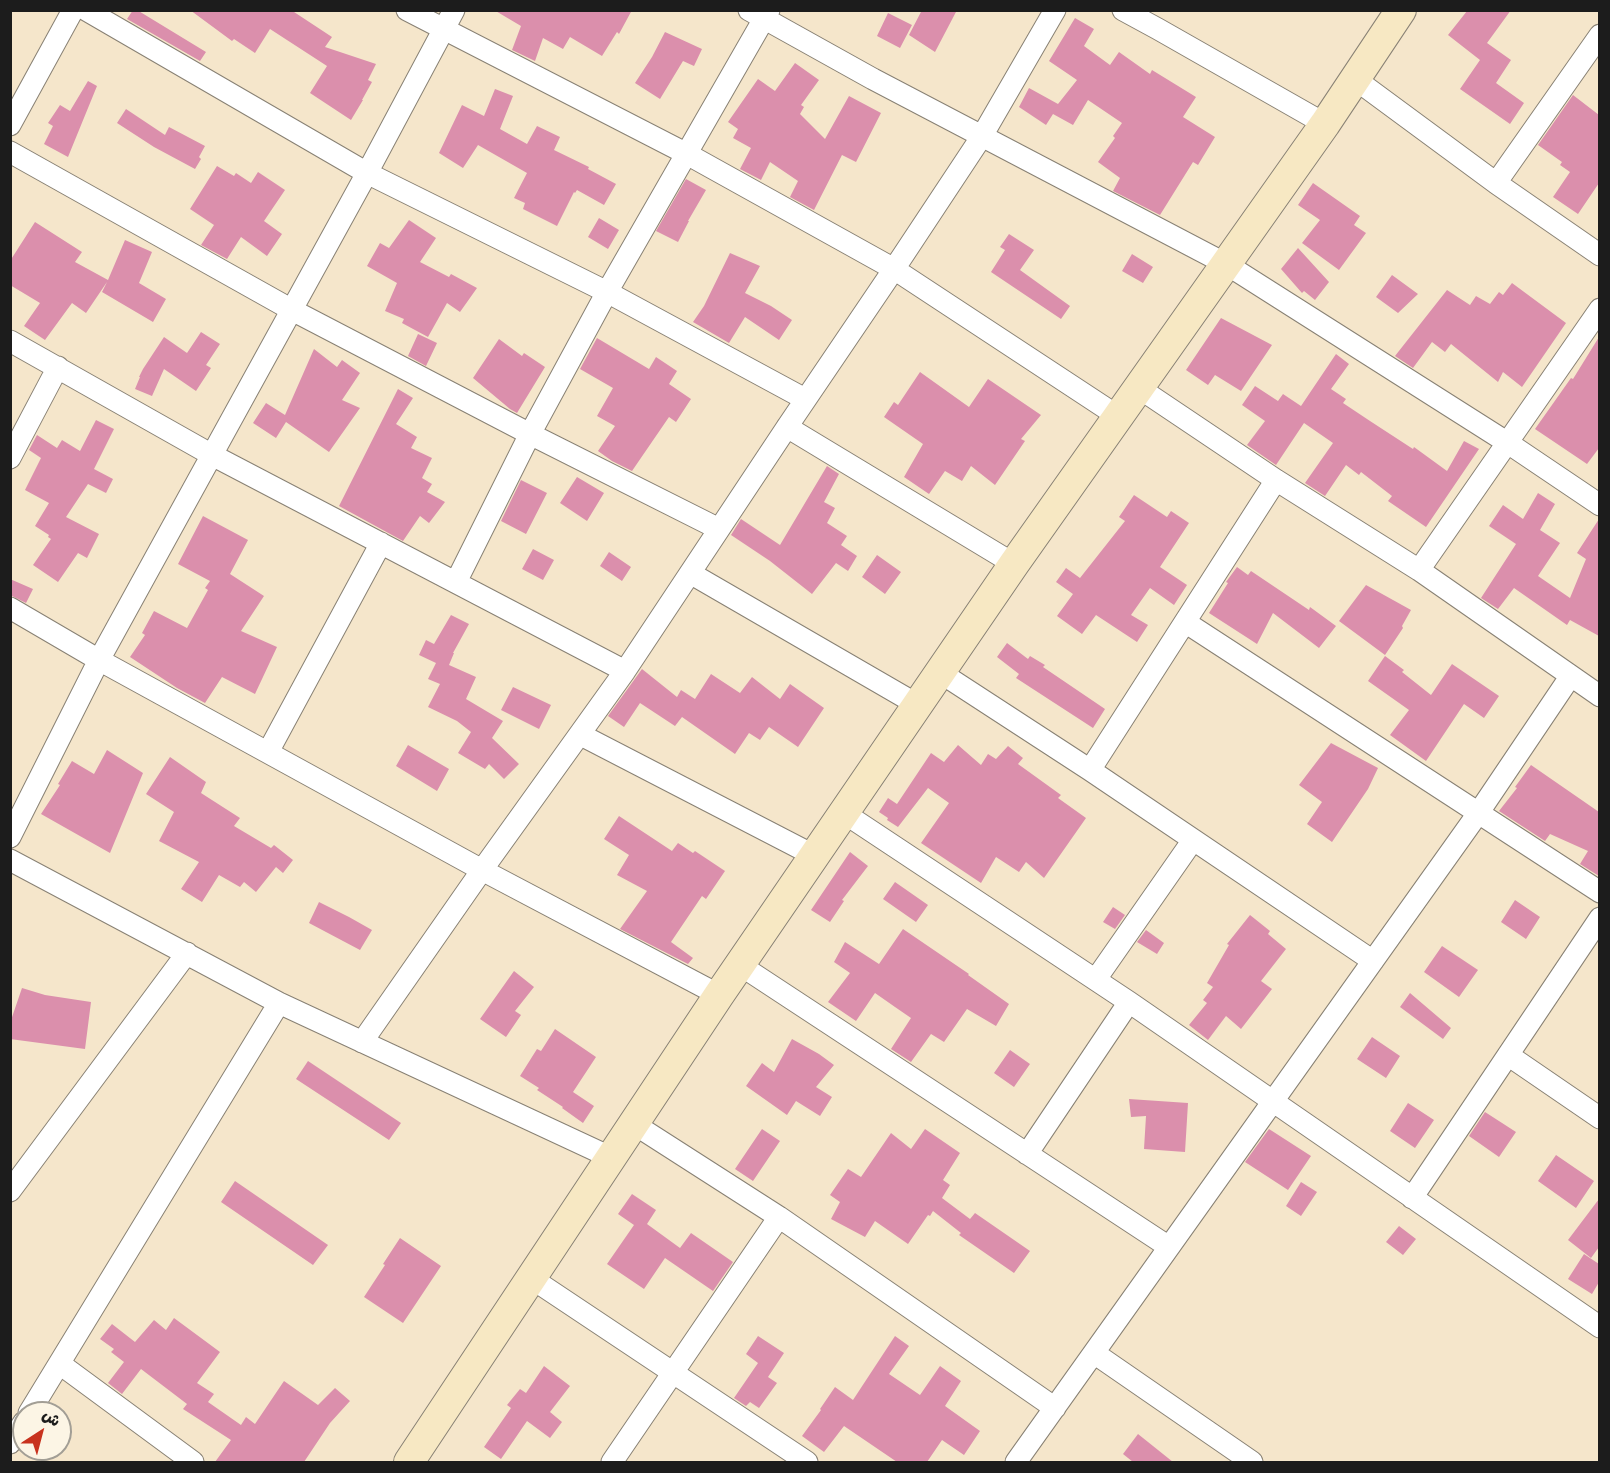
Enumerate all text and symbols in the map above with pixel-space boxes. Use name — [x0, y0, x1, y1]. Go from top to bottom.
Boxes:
north arrow — [12, 1401, 72, 1461]
text: ش — [39, 1406, 64, 1431]

